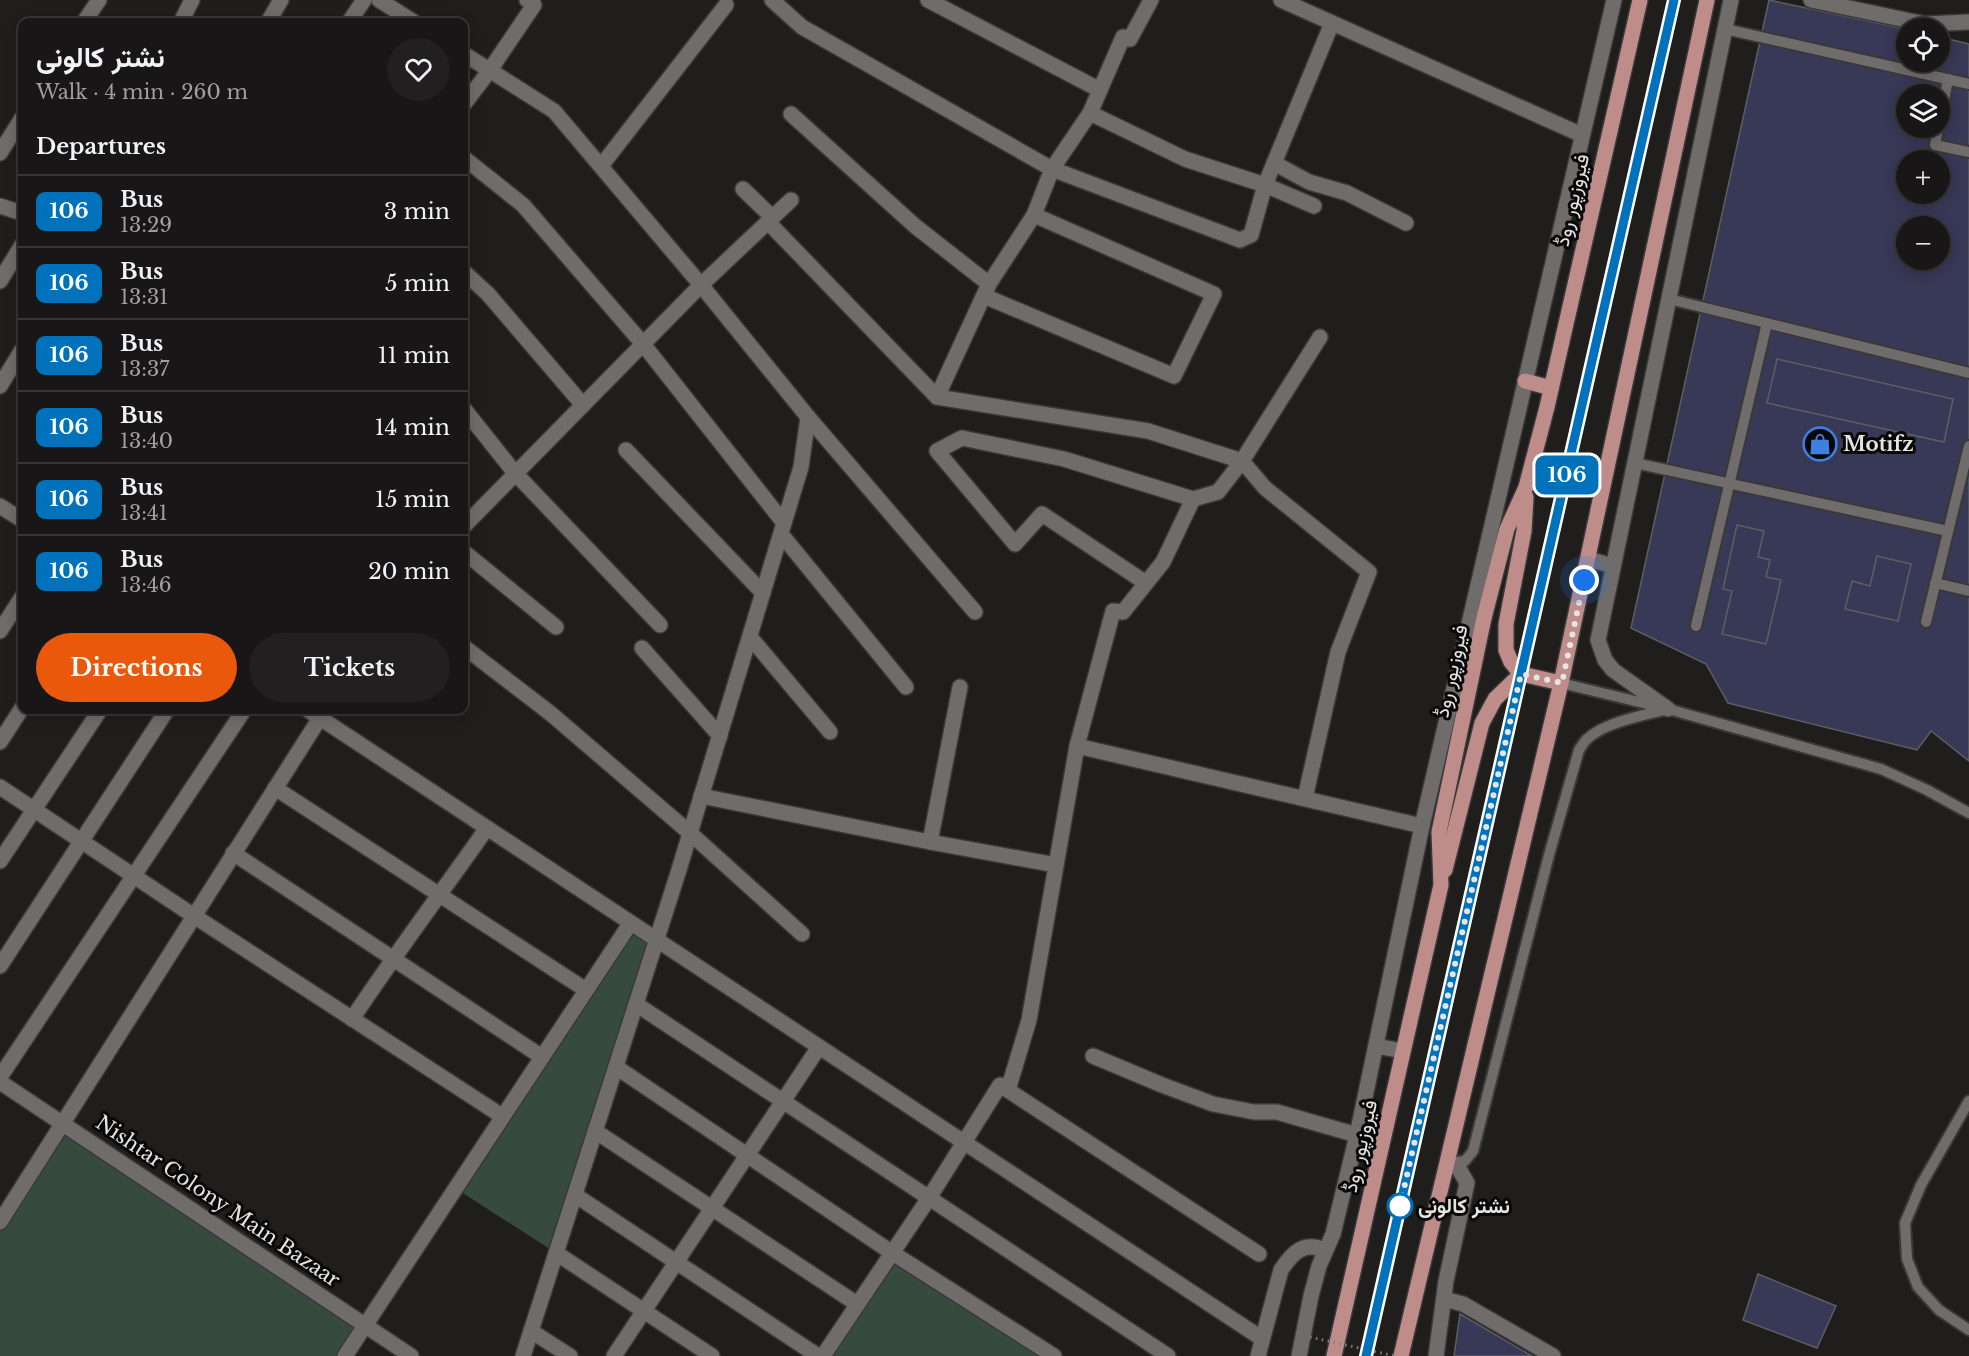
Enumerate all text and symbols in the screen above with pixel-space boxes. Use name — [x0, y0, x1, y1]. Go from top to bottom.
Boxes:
map controls — [1896, 18, 1950, 270]
button: locate — [1896, 18, 1950, 72]
button: heart — [387, 38, 450, 101]
text: نشتر کالونی — [36, 40, 165, 75]
text: Walk · 4 min · 260 m — [36, 80, 248, 104]
button: layers — [1896, 84, 1950, 138]
text: Departures — [36, 133, 166, 160]
button: + — [1896, 150, 1950, 204]
street label: فیروزپور روڈ — [1550, 151, 1596, 249]
text: Bus — [120, 186, 163, 213]
text: 106 — [49, 198, 89, 224]
text: 3 min — [384, 198, 450, 225]
text: 13:29 — [120, 213, 172, 237]
button: − — [1896, 216, 1950, 270]
text: Bus — [120, 258, 163, 285]
text: 106 — [49, 270, 89, 296]
text: 5 min — [385, 270, 450, 297]
text: 13:31 — [120, 285, 168, 309]
text: Bus — [120, 330, 163, 357]
text: 106 — [49, 342, 89, 368]
text: 11 min — [378, 342, 450, 369]
text: 13:37 — [120, 357, 169, 381]
text: Bus — [120, 402, 163, 429]
text: 106 — [49, 414, 89, 440]
text: 14 min — [375, 414, 450, 441]
shop icon: Motifz — [1802, 426, 1838, 462]
text: 13:40 — [120, 429, 173, 453]
place label: Motifz — [1843, 432, 1914, 456]
line badge: 106 — [1532, 456, 1602, 494]
text: 106 — [1547, 462, 1587, 488]
text: Bus — [120, 474, 163, 501]
text: 106 — [49, 486, 89, 512]
text: 15 min — [375, 486, 450, 513]
text: 13:41 — [120, 501, 168, 525]
text: Bus — [120, 546, 163, 573]
text: 106 — [49, 558, 89, 584]
text: 20 min — [368, 558, 450, 585]
your location — [1569, 565, 1599, 595]
text: 13:46 — [120, 573, 172, 597]
street label: فیروزپور روڈ — [1429, 623, 1474, 720]
button: Directions — [36, 633, 237, 702]
button: Tickets — [249, 633, 450, 702]
street label: فیروزپور روڈ — [1338, 1097, 1384, 1195]
street label: Nishtar Colony Main Bazaar — [91, 1110, 345, 1292]
marker: نشتر کالونی — [1387, 1193, 1413, 1219]
place label: نشتر کالونی — [1418, 1194, 1510, 1219]

